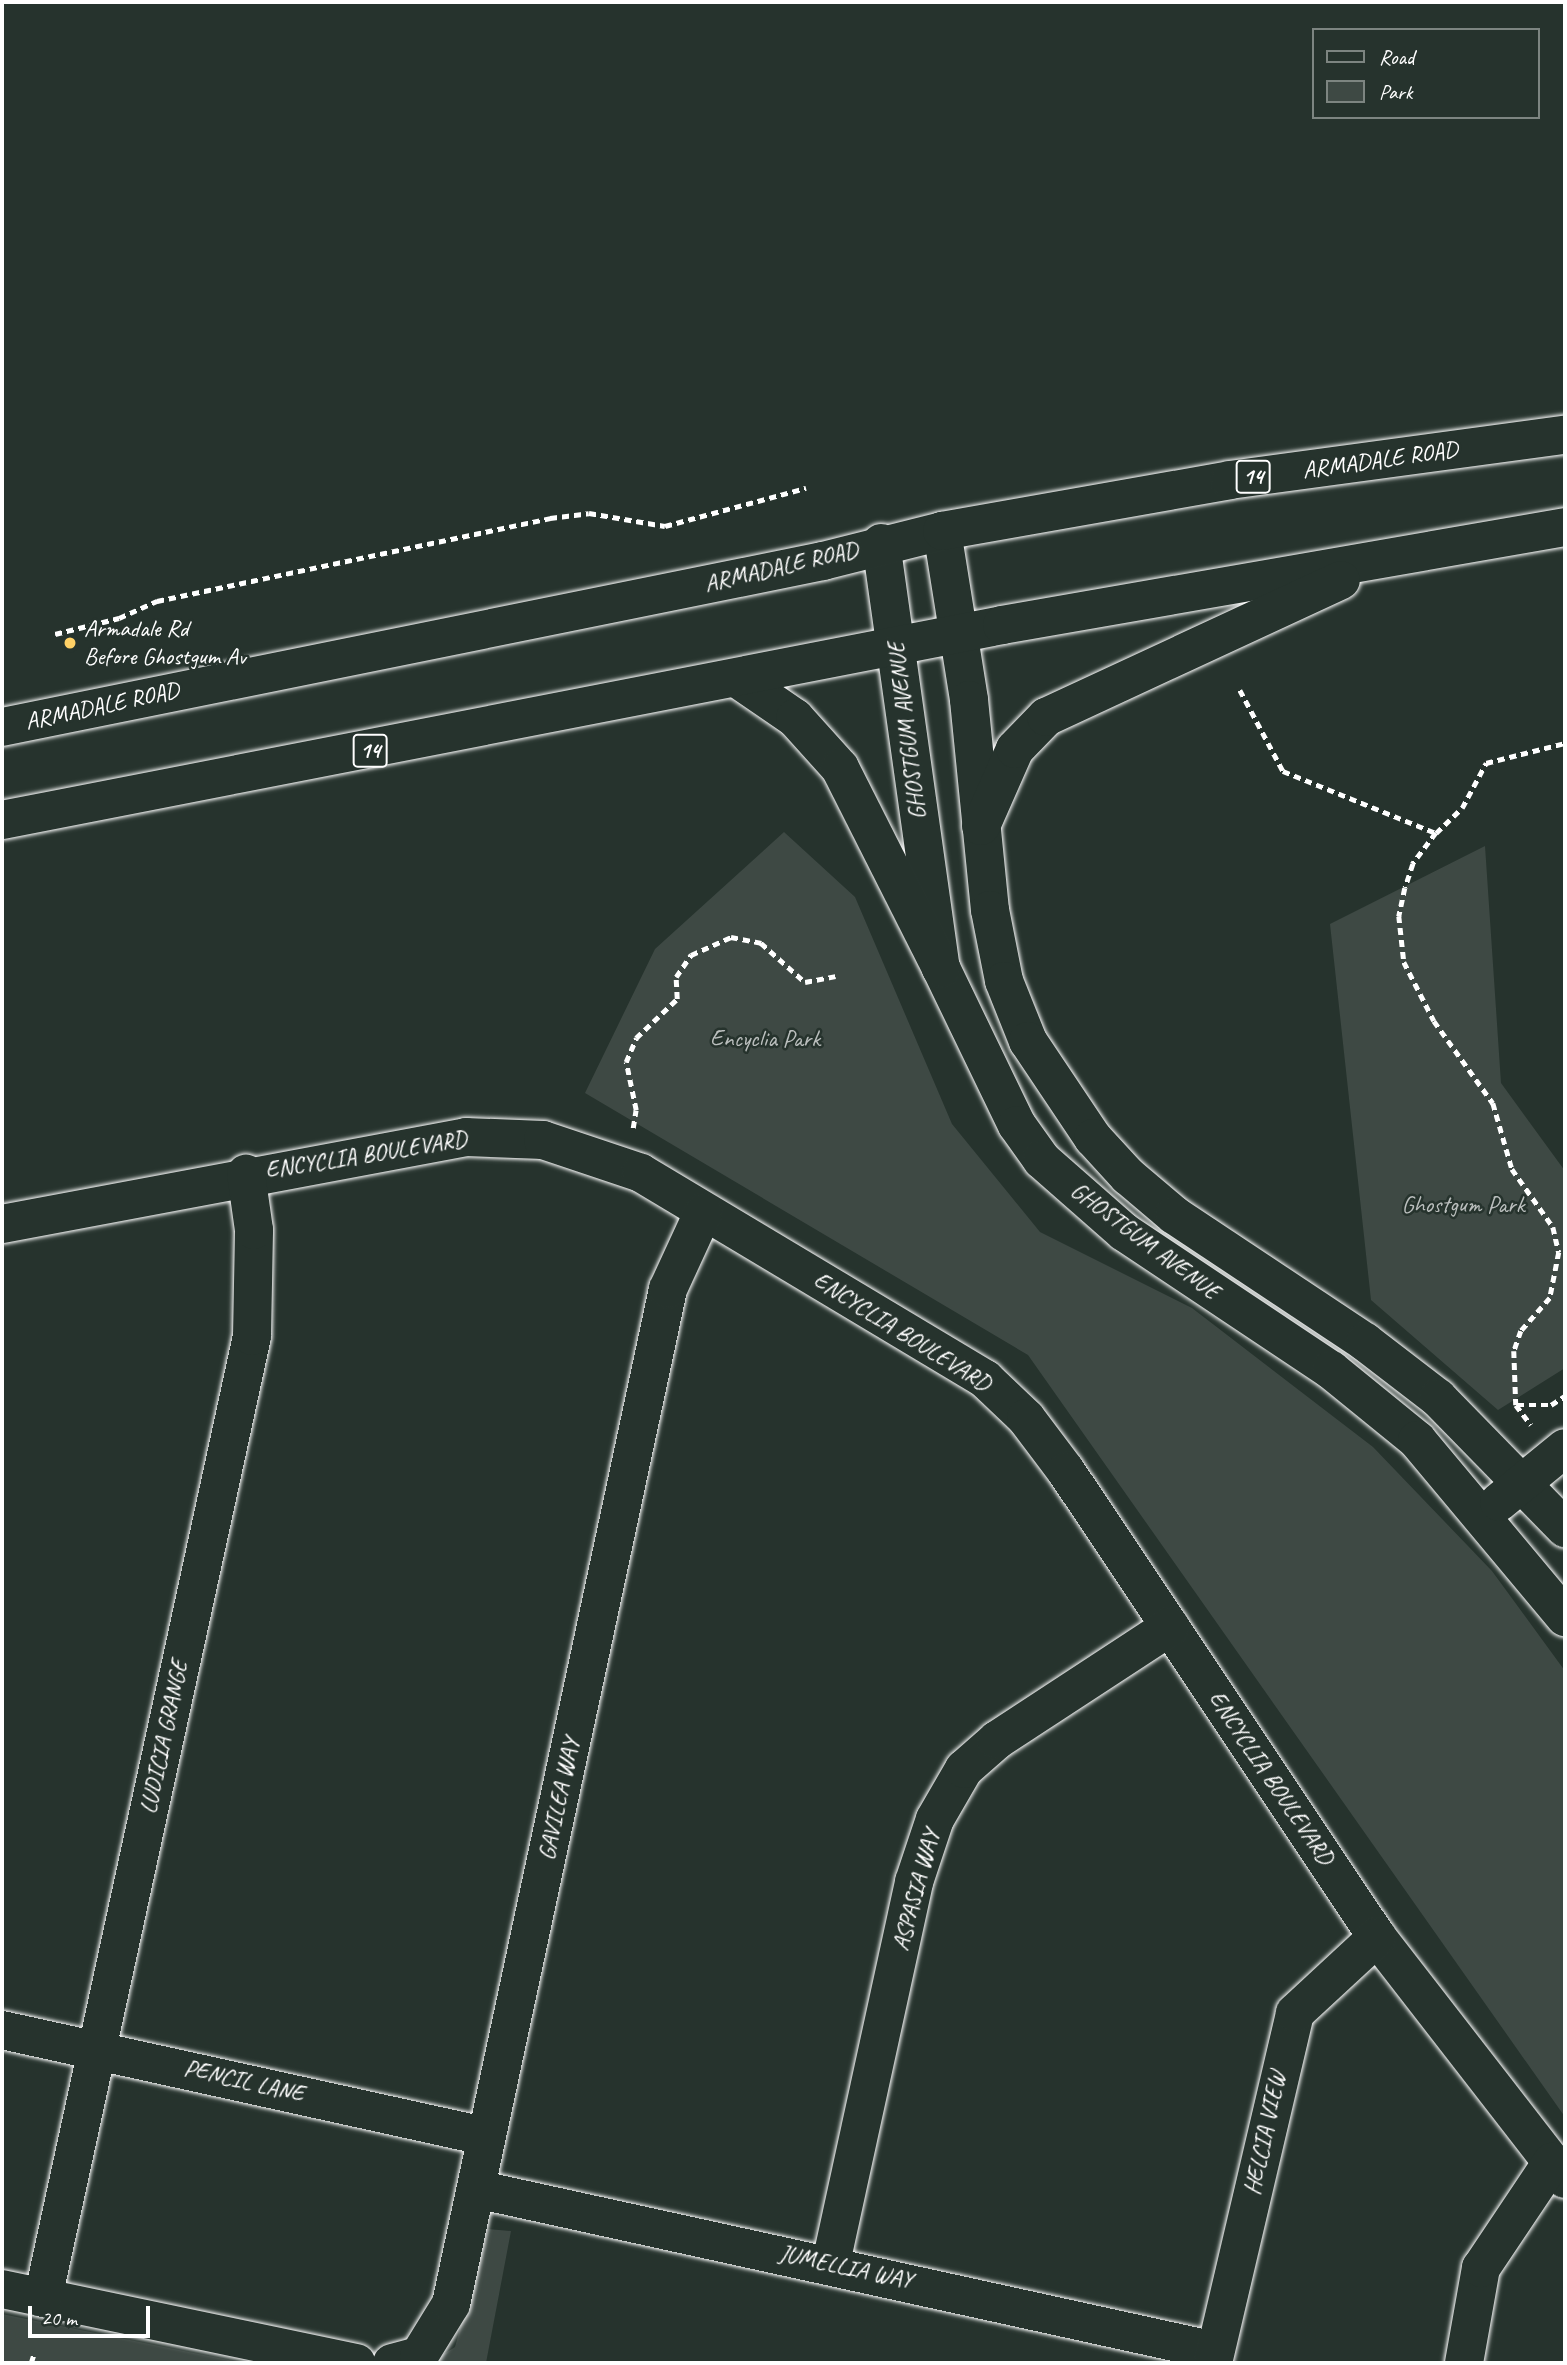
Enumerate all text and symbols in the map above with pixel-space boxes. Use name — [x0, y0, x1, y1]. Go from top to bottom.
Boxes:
legend — [1312, 28, 1539, 119]
text: Road — [1379, 44, 1414, 70]
text: Park — [1379, 79, 1412, 105]
street label: ARMADALE ROAD — [1300, 435, 1460, 485]
road number: 14 — [1236, 457, 1270, 496]
street label: ARMADALE ROAD — [701, 535, 861, 599]
place label: Armadale Rd Before Ghostgum Av — [84, 615, 247, 671]
marker: Armadale Rd Before Ghostgum Av — [62, 635, 78, 651]
street label: GHOSTGUM AVENUE — [882, 640, 932, 822]
street label: ARMADALE ROAD — [22, 675, 182, 737]
road number: 14 — [352, 732, 388, 771]
park label: Encyclia Park — [710, 1025, 820, 1053]
street label: ENCYCLIA BOULEVARD — [262, 1125, 470, 1185]
street label: GHOSTGUM AVENUE — [1065, 1175, 1225, 1307]
park label: Ghostgum Park — [1401, 1191, 1525, 1219]
street label: ENCYCLIA BOULEVARD — [807, 1265, 997, 1399]
street label: LUDICIA GRANGE — [134, 1658, 194, 1816]
street label: ENCYCLIA BOULEVARD — [1202, 1685, 1340, 1871]
street label: GAVILEA WAY — [532, 1735, 586, 1863]
street label: ASPASIA WAY — [886, 1827, 946, 1953]
street label: PENCIL LANE — [181, 2053, 307, 2109]
street label: HELCIA VIEW — [1238, 2068, 1292, 2198]
street label: JUMELLIA WAY — [777, 2239, 915, 2295]
scale bar — [32, 2292, 154, 2336]
text: 20 m — [41, 2305, 77, 2331]

